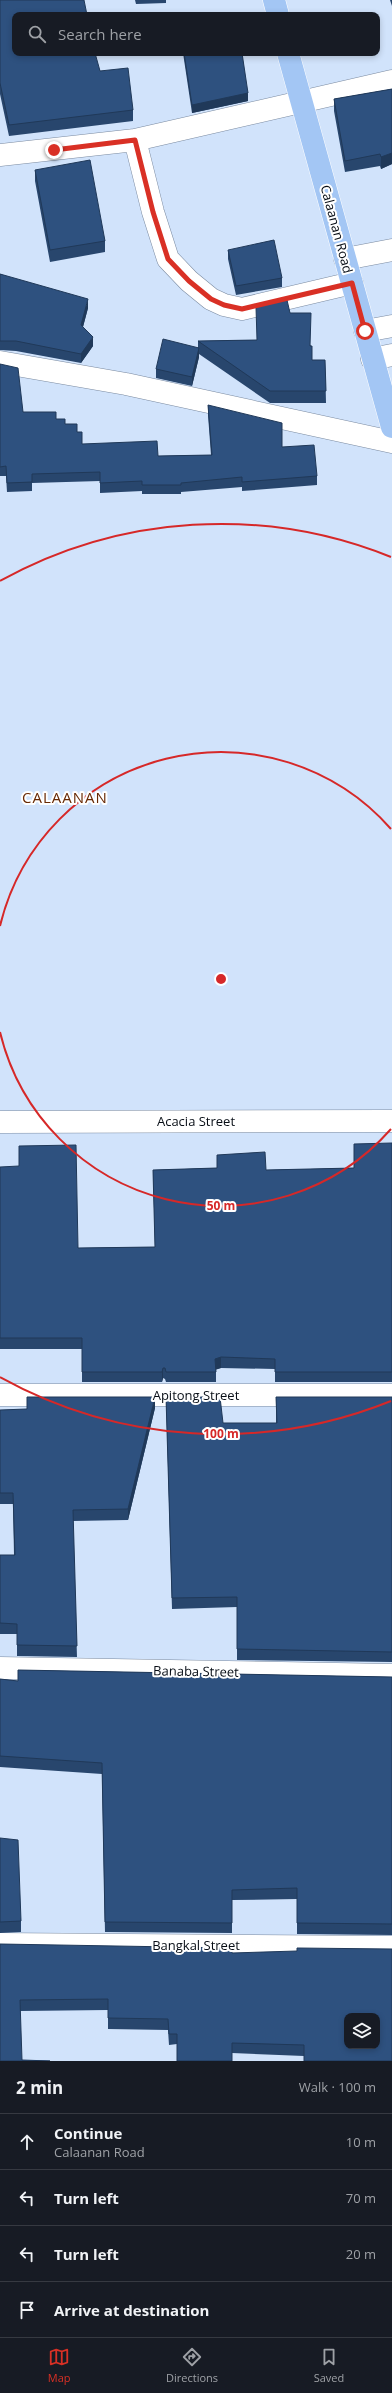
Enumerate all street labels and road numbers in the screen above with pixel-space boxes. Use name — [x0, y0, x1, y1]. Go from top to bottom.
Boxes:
street label: Calaanan Road — [317, 183, 357, 275]
street label: Acacia Street — [157, 1112, 235, 1130]
street label: Apitong Street — [153, 1386, 240, 1404]
street label: Banaba Street — [153, 1661, 239, 1681]
street label: Bangkal Street — [152, 1936, 240, 1954]

